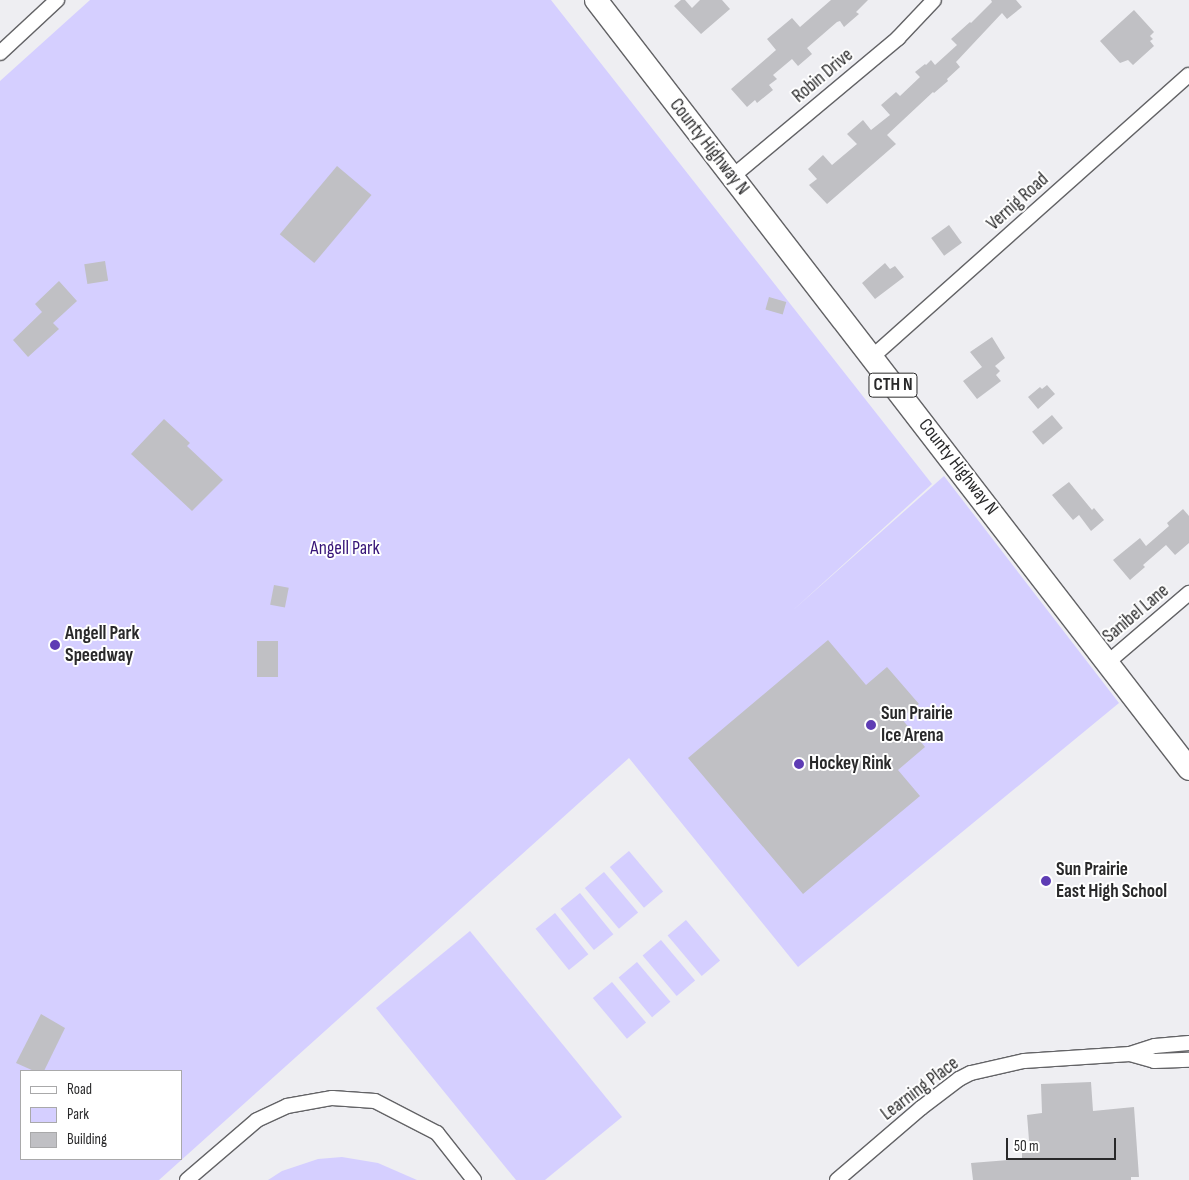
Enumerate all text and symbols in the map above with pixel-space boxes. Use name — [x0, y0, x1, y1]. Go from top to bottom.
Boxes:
street label: Robin Drive — [788, 44, 858, 108]
street label: County Highway N — [664, 94, 754, 200]
street label: Vernig Road — [983, 168, 1053, 236]
road number: CTH N — [868, 370, 918, 400]
street label: County Highway N — [913, 414, 1003, 520]
park label: Angell Park — [310, 538, 380, 560]
street label: Sanibel Lane — [1098, 580, 1174, 648]
place label: Angell Park Speedway — [65, 623, 139, 667]
marker: Angell Park Speedway — [49, 639, 61, 651]
place label: Sun Prairie Ice Arena — [881, 703, 953, 747]
marker: Sun Prairie Ice Arena — [865, 719, 877, 731]
place label: Hockey Rink — [809, 753, 892, 775]
marker: Hockey Rink — [793, 758, 805, 770]
place label: Sun Prairie East High School — [1056, 859, 1167, 903]
marker: Sun Prairie East High School — [1040, 875, 1052, 887]
street label: Learning Place — [877, 1052, 963, 1126]
legend — [20, 1070, 182, 1160]
text: Road — [67, 1080, 92, 1099]
text: Park — [67, 1105, 89, 1124]
scale bar — [1009, 1128, 1119, 1160]
text: Building — [67, 1130, 107, 1149]
text: 50 m — [1014, 1137, 1039, 1156]

